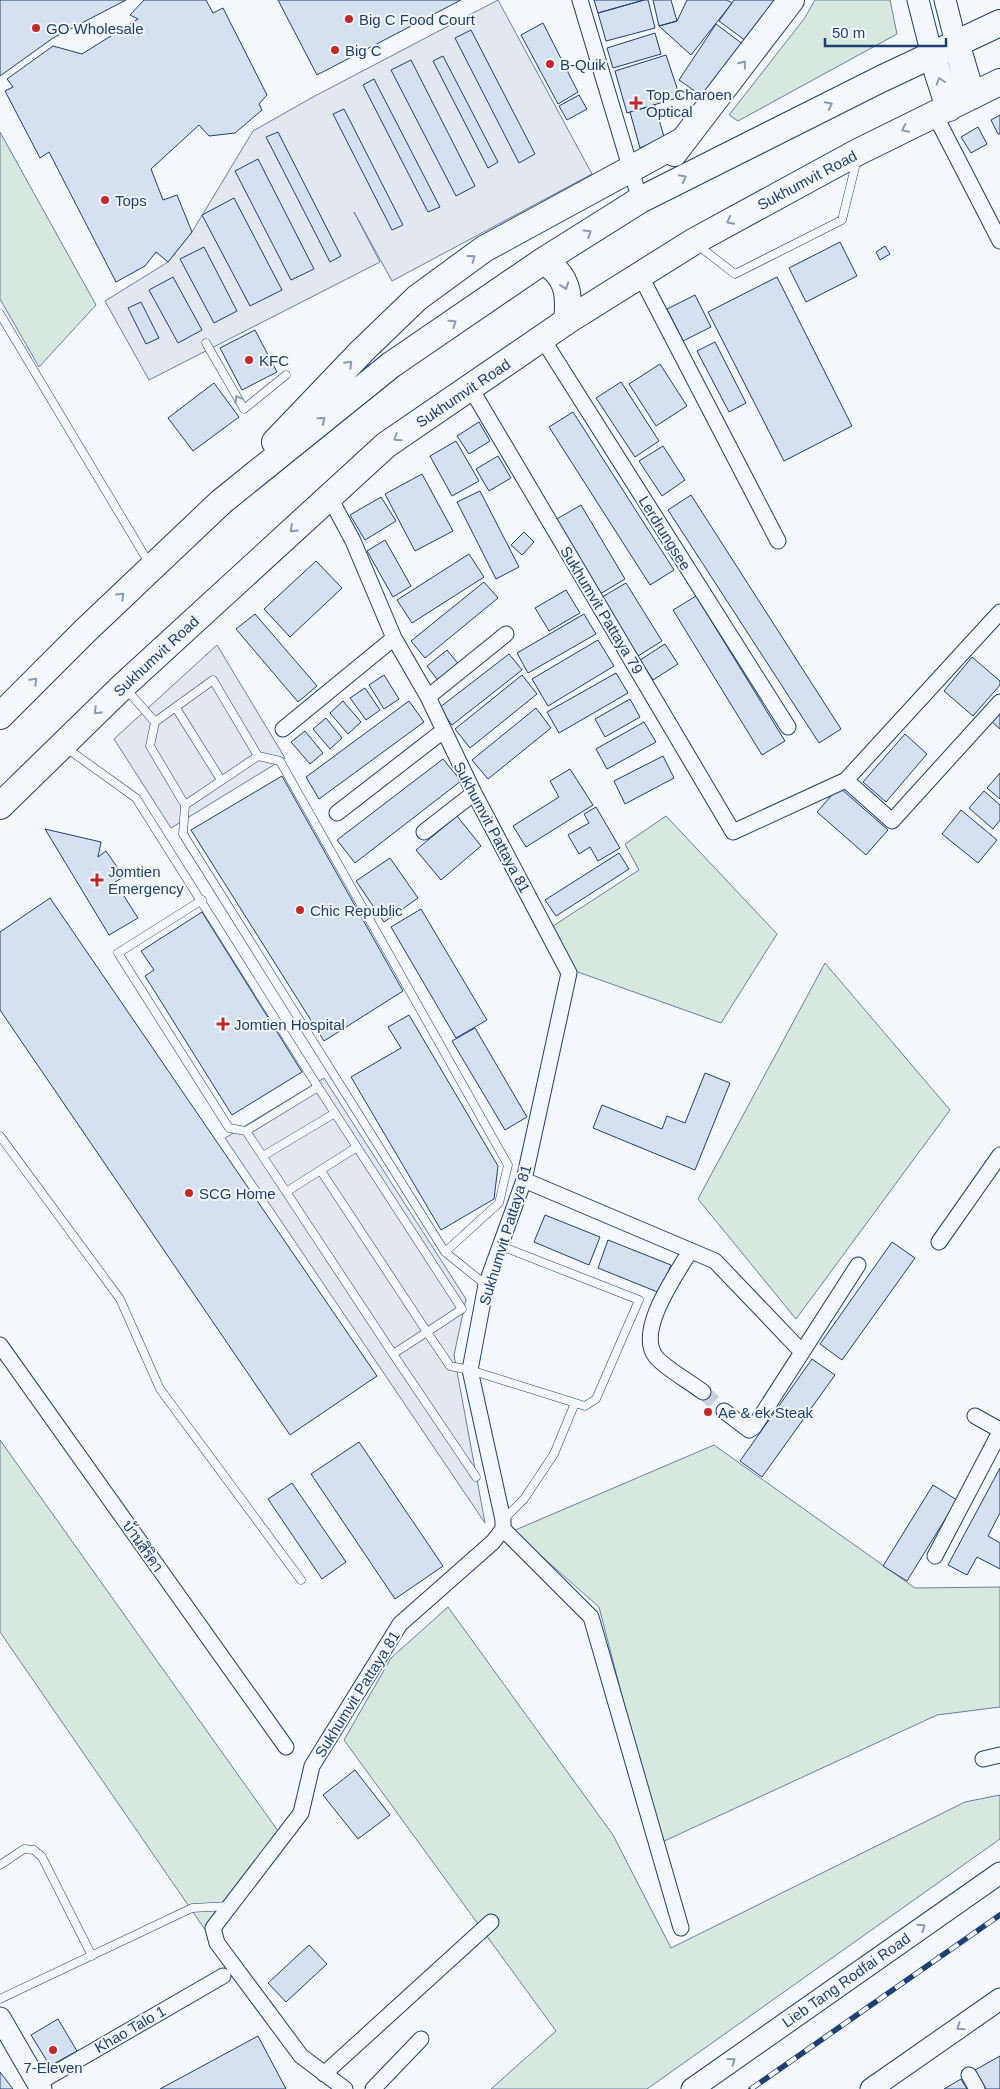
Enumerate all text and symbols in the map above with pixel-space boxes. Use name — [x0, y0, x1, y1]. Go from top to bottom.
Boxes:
place label: Big C Food Court — [359, 11, 476, 28]
marker: Big C Food Court — [343, 13, 355, 25]
scale bar — [825, 15, 946, 47]
place label: GO Wholesale — [46, 20, 144, 37]
marker: GO Wholesale — [30, 22, 42, 34]
text: 50 m — [832, 24, 865, 41]
place label: Big C — [345, 42, 382, 59]
marker: Big C — [329, 44, 341, 56]
place label: B-Quik — [560, 56, 606, 73]
marker: B-Quik — [544, 58, 556, 70]
one-way arrow — [738, 61, 746, 70]
one-way arrow — [936, 78, 946, 86]
place label: Top Charoen Optical — [646, 86, 732, 120]
marker: Top Charoen Optical — [630, 97, 642, 109]
one-way arrow — [823, 101, 832, 111]
one-way arrow — [901, 123, 910, 133]
street label: Sukhumvit Road — [754, 147, 860, 213]
one-way arrow — [678, 174, 687, 184]
place label: Tops — [115, 192, 147, 209]
marker: Tops — [99, 194, 111, 206]
one-way arrow — [727, 215, 736, 225]
one-way arrow — [582, 229, 591, 239]
one-way arrow — [466, 255, 476, 264]
one-way arrow — [559, 282, 569, 290]
one-way arrow — [447, 320, 456, 329]
place label: KFC — [259, 352, 289, 369]
marker: KFC — [243, 354, 255, 366]
street label: Sukhumvit Road — [413, 355, 513, 431]
one-way arrow — [343, 360, 352, 369]
one-way arrow — [234, 395, 244, 404]
one-way arrow — [317, 417, 326, 426]
one-way arrow — [393, 432, 403, 441]
street label: Lerdrungsee — [635, 493, 695, 573]
one-way arrow — [289, 523, 298, 532]
street label: Sukhumvit Pattaya 79 — [557, 543, 647, 677]
one-way arrow — [116, 593, 125, 602]
street label: Sukhumvit Road — [110, 612, 202, 700]
one-way arrow — [29, 678, 38, 687]
one-way arrow — [93, 705, 102, 714]
street label: Sukhumvit Pattaya 81 — [450, 759, 534, 895]
place label: Jomtien Emergency — [108, 863, 184, 897]
marker: Jomtien Emergency — [90, 873, 104, 887]
place label: Chic Republic — [310, 902, 403, 919]
marker: Chic Republic — [294, 904, 306, 916]
place label: Jomtien Hospital — [234, 1016, 345, 1033]
marker: Jomtien Hospital — [216, 1017, 230, 1031]
street label: Sukhumvit Pattaya 81 — [476, 1163, 534, 1307]
place label: SCG Home — [199, 1185, 276, 1202]
marker: SCG Home — [183, 1187, 195, 1199]
place label: Ae & ek Steak — [718, 1404, 814, 1421]
marker: Ae & ek Steak — [702, 1406, 714, 1418]
street label: บ้านสิริคา — [119, 1516, 168, 1575]
street label: Sukhumvit Pattaya 81 — [311, 1628, 403, 1760]
one-way arrow — [916, 1924, 926, 1933]
street label: Lieb Tang Rodfai Road — [779, 1929, 913, 2031]
street label: Khao Talo 1 — [92, 2002, 168, 2056]
one-way arrow — [956, 2021, 966, 2030]
marker: 7-Eleven — [47, 2044, 59, 2056]
one-way arrow — [726, 2058, 735, 2066]
place label: 7-Eleven — [23, 2059, 83, 2076]

